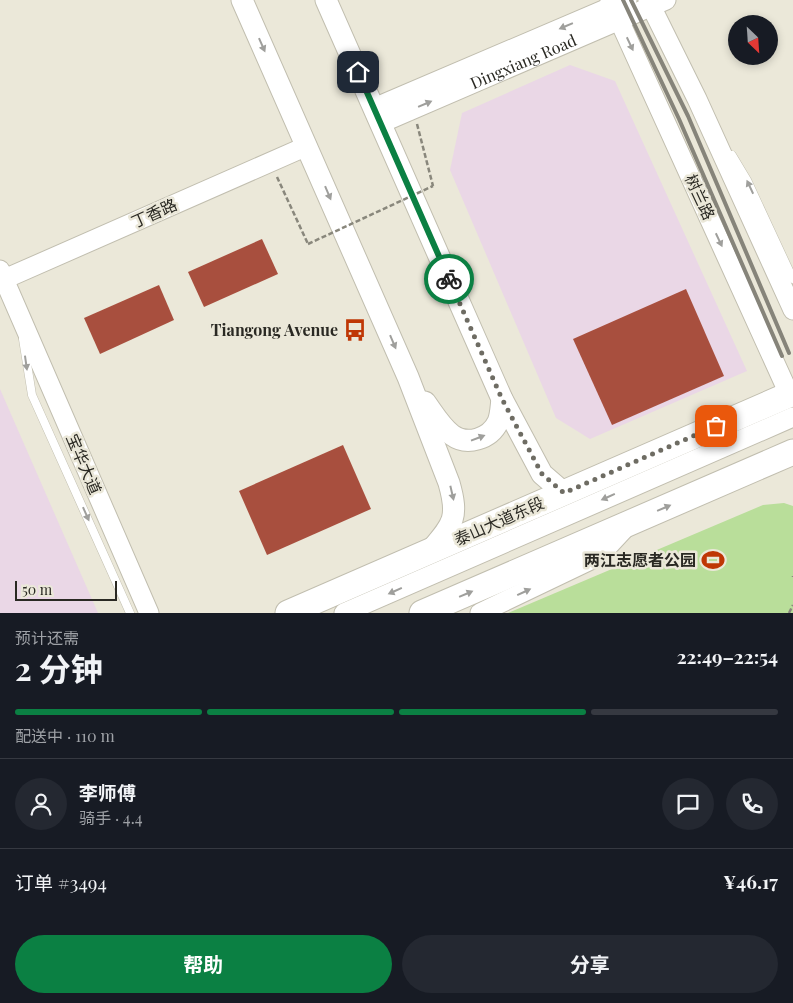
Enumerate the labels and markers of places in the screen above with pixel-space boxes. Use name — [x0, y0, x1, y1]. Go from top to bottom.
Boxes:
pin — [337, 51, 379, 93]
bus stop icon: Tiangong Avenue — [342, 317, 368, 343]
place label: Tiangong Avenue — [211, 319, 338, 340]
pin — [695, 405, 737, 447]
sports icon: 两江志愿者公园 — [700, 547, 726, 573]
place label: 两江志愿者公园 — [584, 549, 696, 570]

